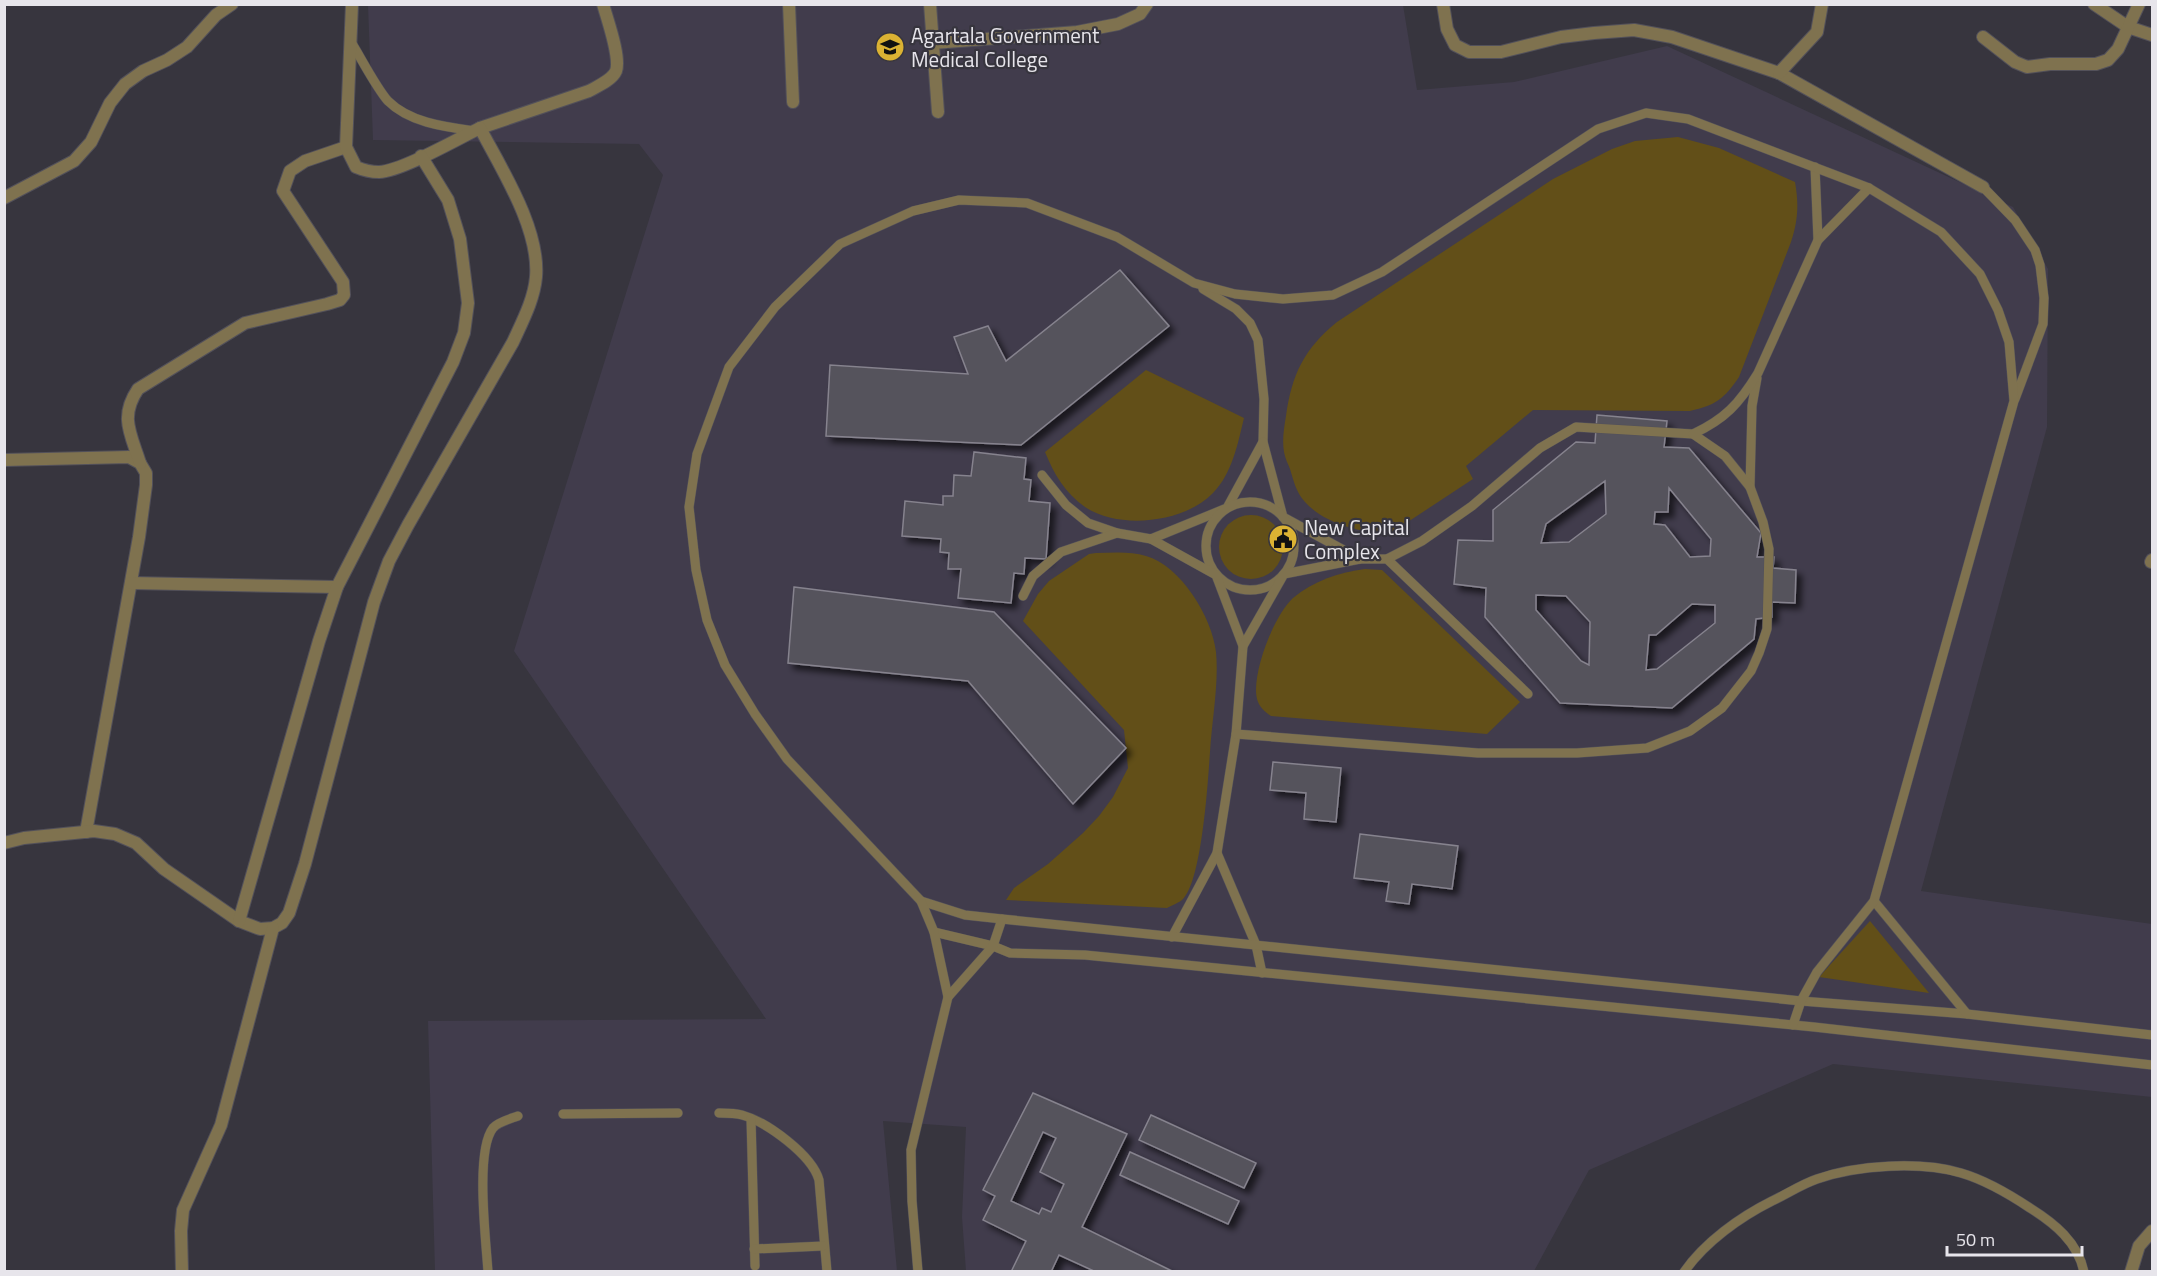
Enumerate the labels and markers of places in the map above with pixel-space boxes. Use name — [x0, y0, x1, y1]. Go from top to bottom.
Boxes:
place label: Agartala Government Medical College — [911, 19, 1100, 75]
school or university icon: Agartala Government Medical College — [874, 31, 906, 63]
place label: New Capital Complex — [1304, 511, 1410, 567]
public building icon: New Capital Complex — [1267, 523, 1299, 555]

